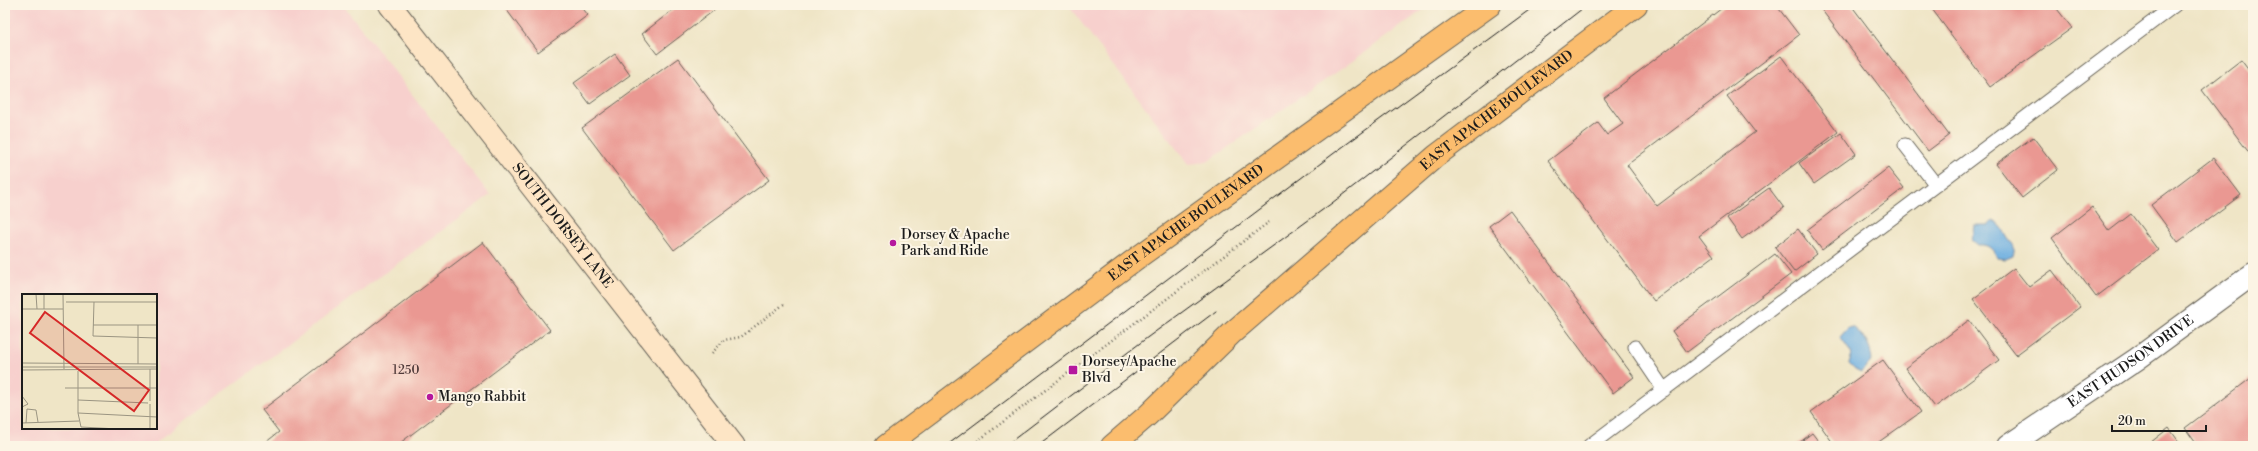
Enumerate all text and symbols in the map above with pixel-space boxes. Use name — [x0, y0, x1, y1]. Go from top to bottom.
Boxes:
street label: EAST APACHE BOULEVARD — [1416, 46, 1577, 175]
street label: SOUTH DORSEY LANE — [508, 159, 617, 292]
street label: EAST APACHE BOULEVARD — [1105, 161, 1268, 285]
place label: Dorsey & Apache Park and Ride — [901, 226, 1010, 260]
marker: Dorsey & Apache Park and Ride — [888, 238, 898, 248]
inset map — [22, 294, 157, 429]
street label: EAST HUDSON DRIVE — [2064, 311, 2198, 412]
place label: Dorsey/Apache Blvd — [1081, 353, 1177, 387]
house number: 1250 — [393, 363, 419, 378]
marker: Dorsey/Apache Blvd — [1067, 364, 1079, 376]
place label: Mango Rabbit — [438, 388, 526, 406]
marker: Mango Rabbit — [425, 392, 435, 402]
scale bar — [2112, 407, 2206, 433]
text: 20 m — [2118, 414, 2146, 429]

